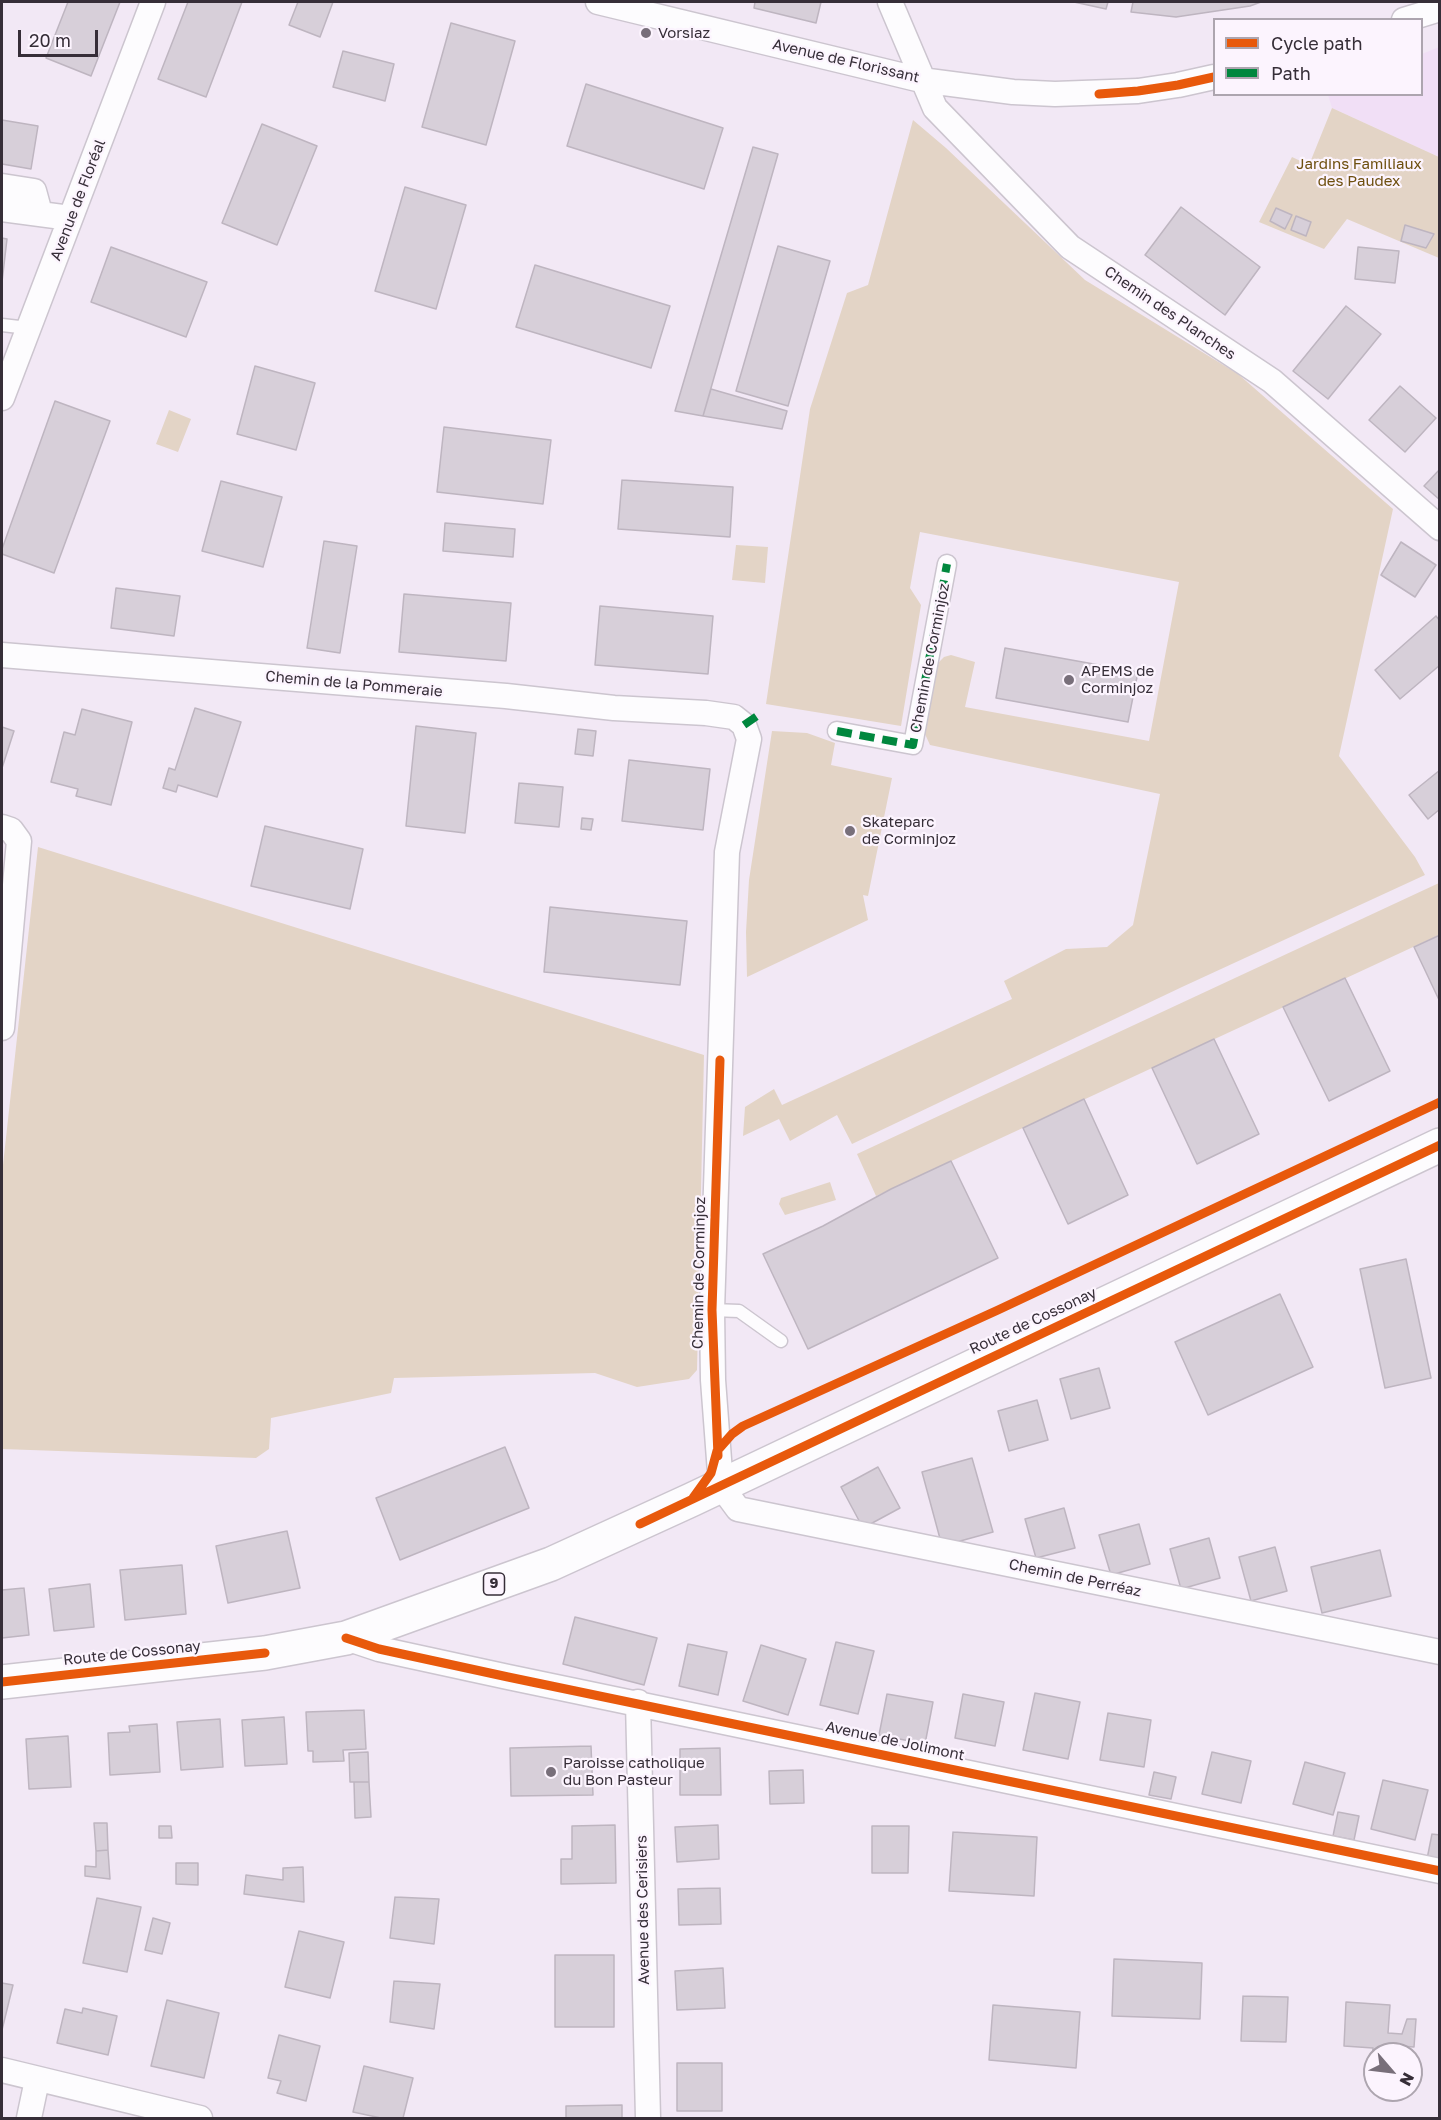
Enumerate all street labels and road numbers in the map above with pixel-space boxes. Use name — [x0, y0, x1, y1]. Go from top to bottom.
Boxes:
street label: Avenue de Florissant — [771, 35, 921, 87]
street label: Avenue de Floréal — [47, 137, 109, 263]
street label: Chemin des Planches — [1101, 262, 1239, 364]
street label: Chemin de Corminjoz — [907, 582, 953, 734]
street label: Chemin de la Pommeraie — [265, 667, 443, 701]
street label: Chemin de Corminjoz — [689, 1197, 709, 1349]
street label: Route de Cossonay — [967, 1284, 1099, 1358]
street label: Chemin de Perréaz — [1007, 1555, 1143, 1601]
road number: 9 — [484, 1573, 504, 1595]
street label: Route de Cossonay — [62, 1637, 202, 1669]
street label: Avenue de Jolimont — [824, 1717, 966, 1765]
street label: Avenue des Cerisiers — [633, 1835, 653, 1985]

